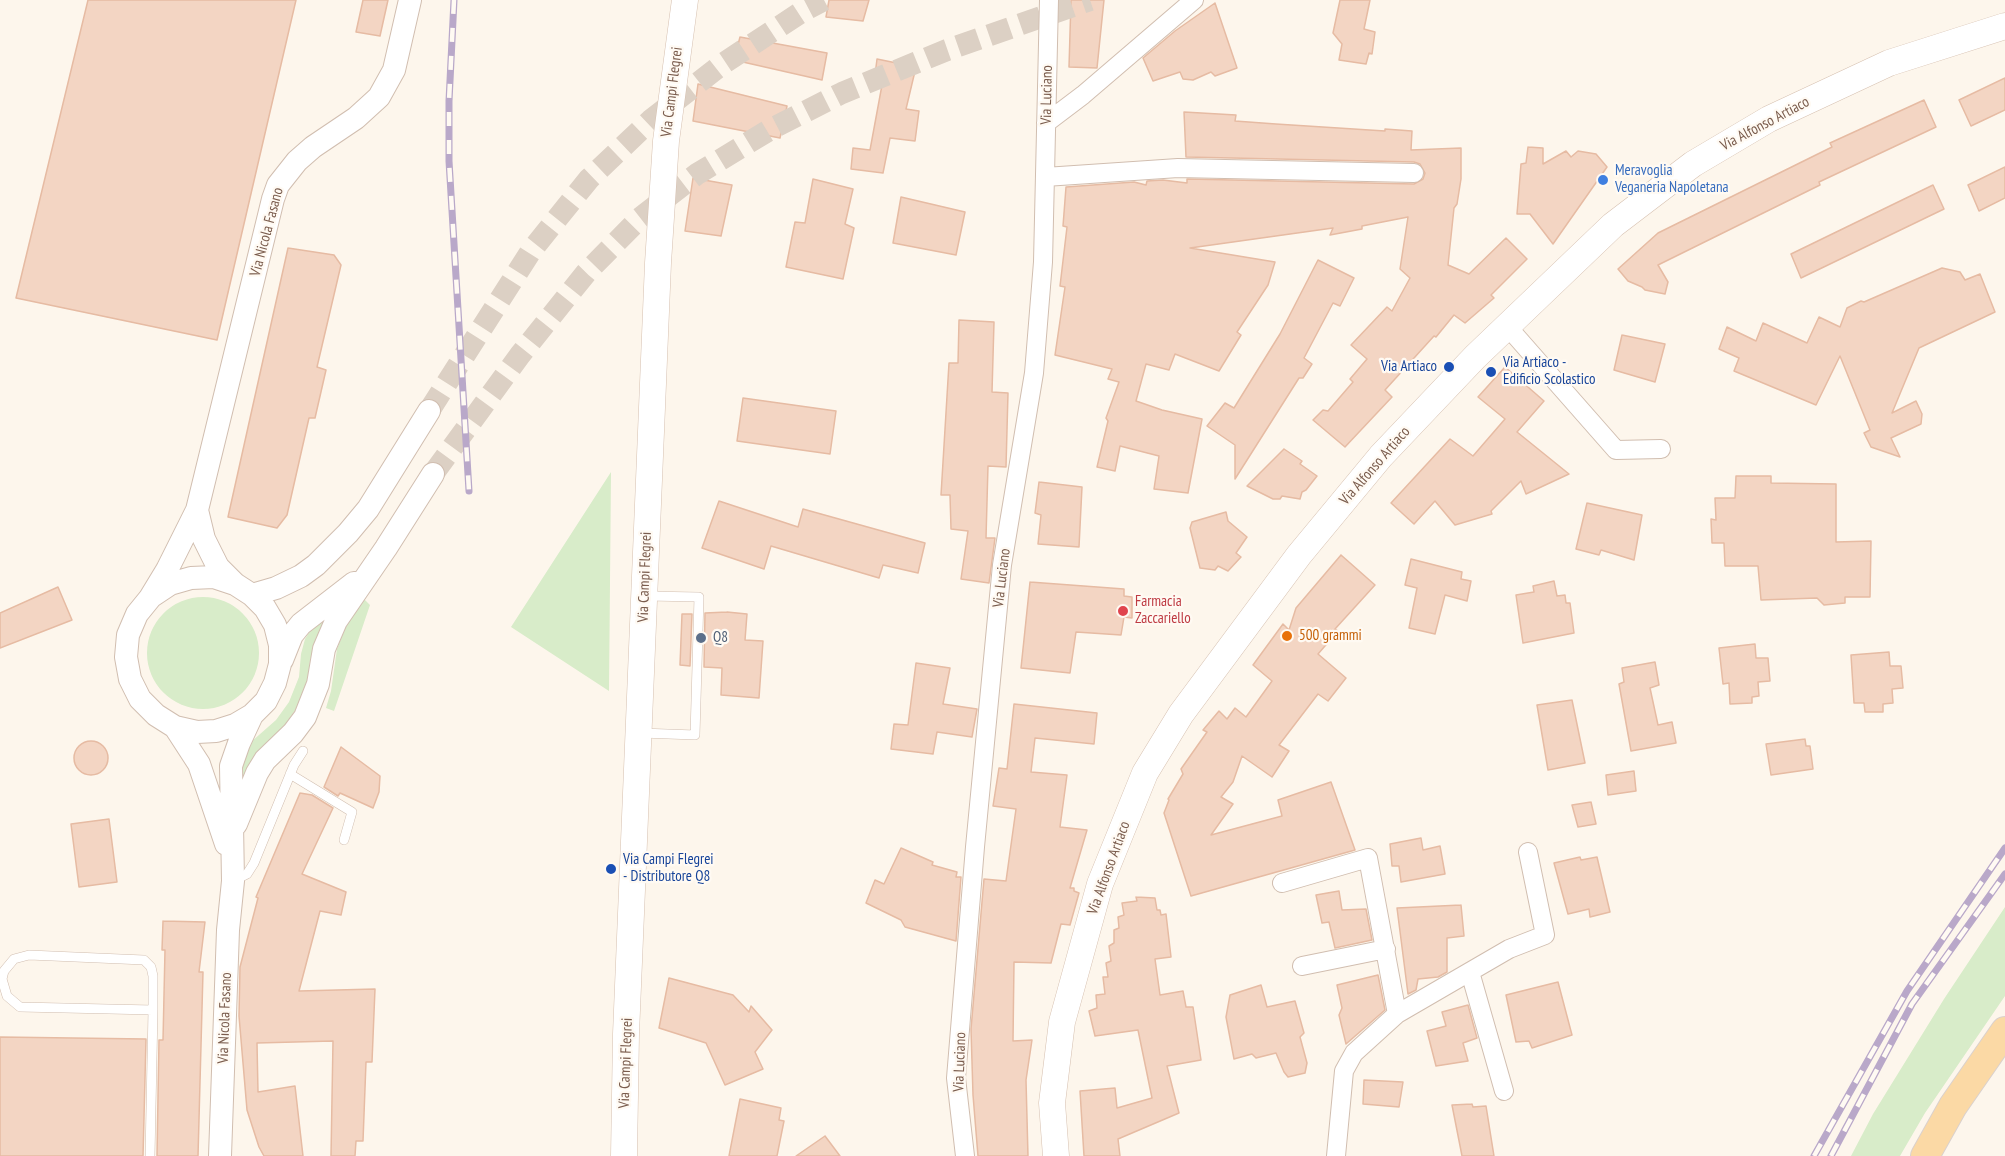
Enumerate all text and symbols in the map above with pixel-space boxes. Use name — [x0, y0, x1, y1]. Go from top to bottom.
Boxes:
street label: Via Campi Flegrei — [658, 46, 686, 138]
street label: Via Luciano — [1037, 65, 1057, 125]
street label: Via Alfonso Artiaco — [1718, 93, 1812, 155]
place label: Meravoglia Veganeria Napoletana — [1615, 162, 1729, 197]
marker: Meravoglia Veganeria Napoletana — [1596, 173, 1610, 187]
street label: Via Nicola Fasano — [246, 186, 288, 278]
place label: Via Artiaco - Edificio Scolastico — [1503, 354, 1595, 389]
place label: Via Artiaco — [1381, 358, 1437, 376]
marker: Via Artiaco — [1442, 360, 1456, 374]
marker: Via Artiaco - Edificio Scolastico — [1484, 365, 1498, 379]
street label: Via Alfonso Artiaco — [1336, 423, 1414, 509]
street label: Via Campi Flegrei — [634, 531, 656, 623]
street label: Via Luciano — [989, 547, 1015, 609]
place label: Farmacia Zaccariello — [1135, 593, 1191, 628]
marker: Farmacia Zaccariello — [1116, 604, 1130, 618]
place label: 500 grammi — [1299, 627, 1362, 645]
place label: Q8 — [713, 629, 728, 647]
marker: 500 grammi — [1280, 629, 1294, 643]
marker: Q8 — [694, 631, 708, 645]
street label: Via Alfonso Artiaco — [1084, 819, 1134, 917]
place label: Via Campi Flegrei - Distributore Q8 — [623, 851, 714, 886]
marker: Via Campi Flegrei - Distributore Q8 — [604, 862, 618, 876]
street label: Via Nicola Fasano — [214, 972, 236, 1064]
street label: Via Campi Flegrei — [615, 1017, 637, 1109]
street label: Via Luciano — [950, 1032, 970, 1092]

